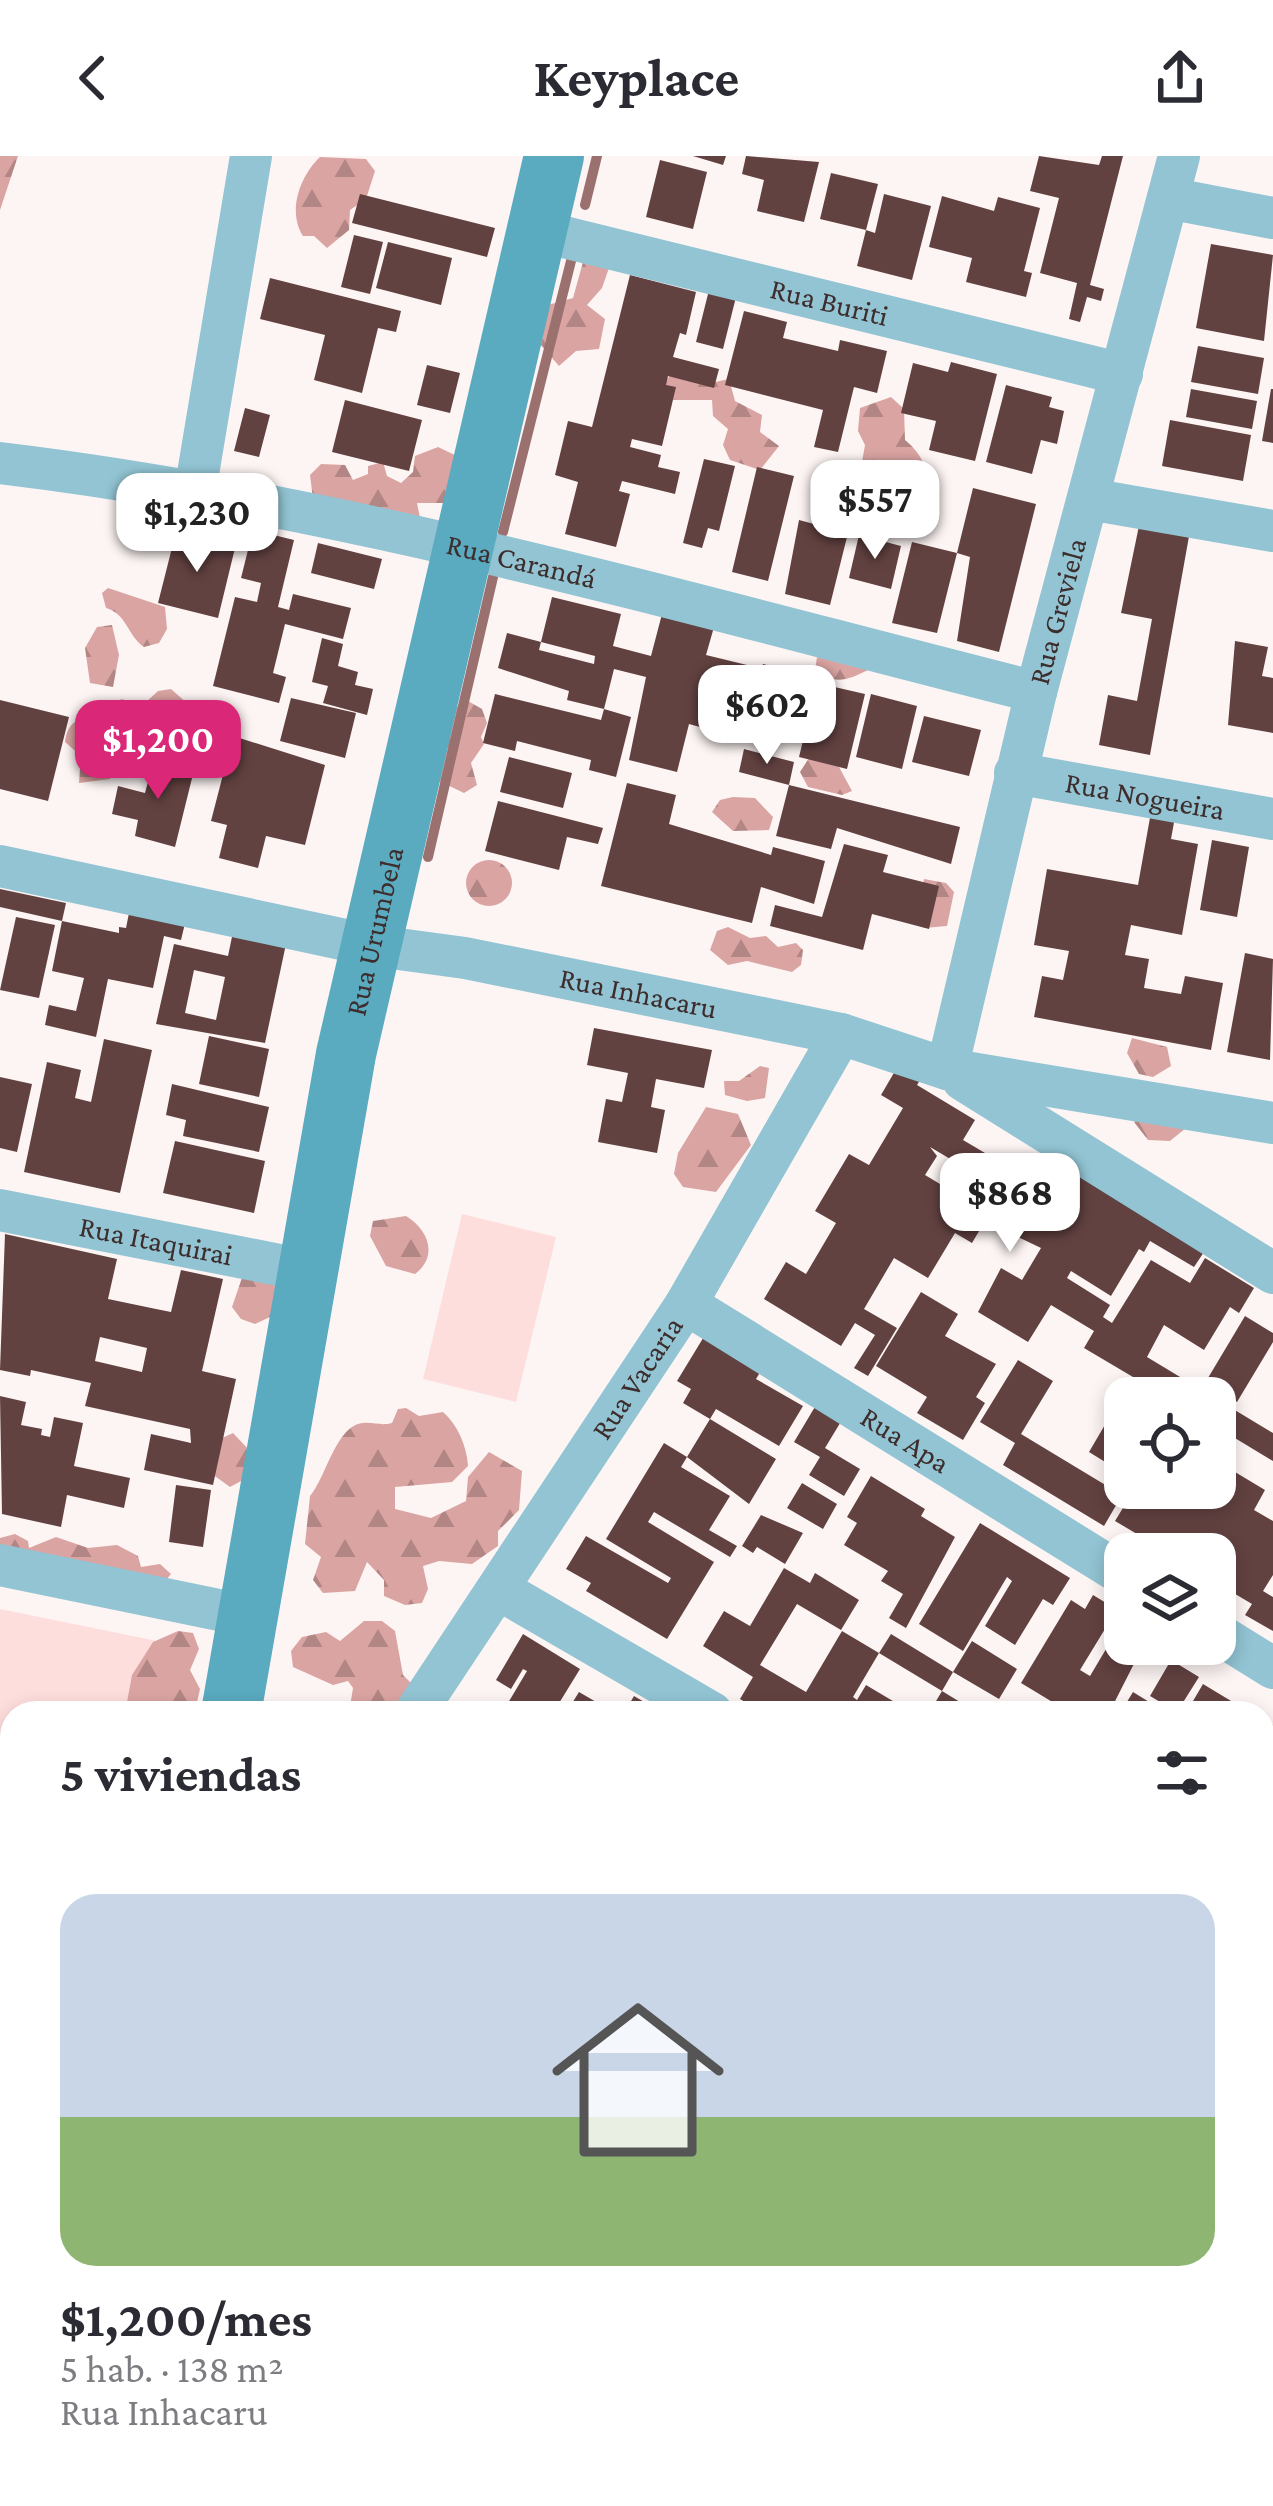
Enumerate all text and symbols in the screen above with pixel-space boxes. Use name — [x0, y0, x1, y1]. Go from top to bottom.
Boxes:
icon: back — [60, 45, 126, 111]
icon: share — [1147, 45, 1213, 111]
text: Keyplace — [534, 48, 739, 108]
street label: Rua Buriti — [767, 271, 892, 332]
pin: $557 — [804, 460, 946, 562]
pin: $1,230 — [99, 473, 295, 575]
text: $557 — [837, 477, 913, 520]
text: $1,230 — [143, 490, 251, 533]
street label: Rua Carandá — [444, 527, 600, 595]
street label: Rua Greviela — [1022, 534, 1092, 688]
pin: $602 — [696, 665, 838, 767]
text: $602 — [725, 682, 809, 725]
pin: $1,200 — [60, 700, 256, 802]
text: $1,200 — [102, 717, 214, 760]
street label: Rua Nogueira — [1063, 765, 1228, 826]
street label: Rua Urumbela — [338, 843, 409, 1019]
street label: Rua Inhacaru — [557, 961, 720, 1025]
pin: $868 — [939, 1153, 1081, 1255]
text: $868 — [967, 1170, 1053, 1213]
street label: Rua Itaquirai — [77, 1209, 236, 1271]
street label: Rua Vacaria — [584, 1310, 689, 1445]
map controls — [1104, 1377, 1236, 1665]
button: locate — [1104, 1377, 1236, 1509]
street label: Rua Apa — [855, 1400, 956, 1479]
button: layers — [1104, 1533, 1236, 1665]
icon: filters — [1149, 1740, 1215, 1806]
text: 5 viviendas — [60, 1745, 301, 1802]
icon: home — [530, 1972, 746, 2188]
text: $1,200/mes — [60, 2290, 312, 2347]
text: 5 hab. · 138 m² — [60, 2347, 283, 2390]
text: Rua Inhacaru — [60, 2390, 268, 2433]

